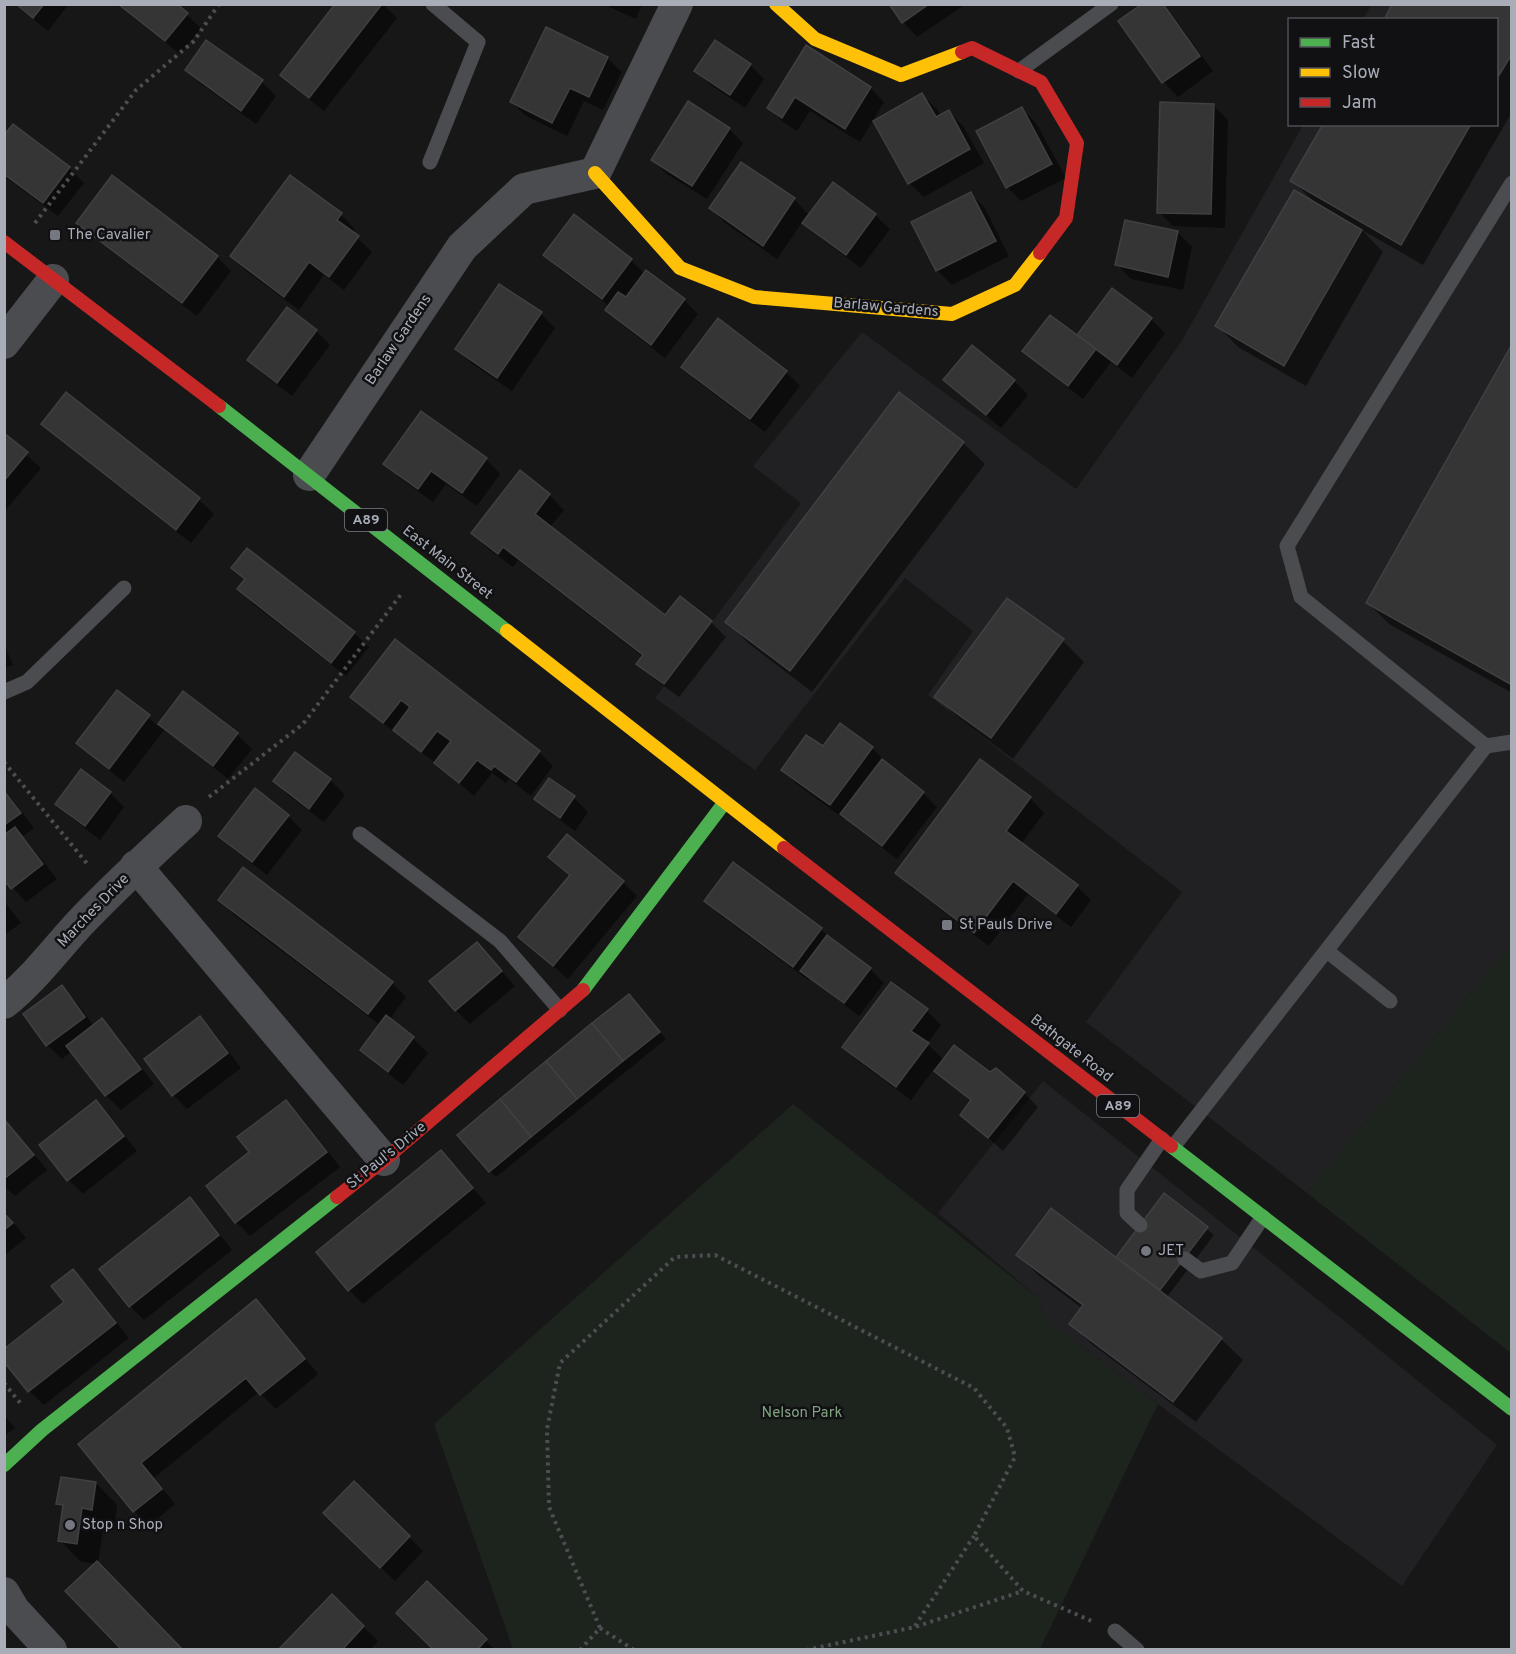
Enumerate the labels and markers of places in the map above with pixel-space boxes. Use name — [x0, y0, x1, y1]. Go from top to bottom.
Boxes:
place label: The Cavalier — [67, 226, 151, 245]
marker: The Cavalier — [48, 228, 62, 242]
place label: St Pauls Drive — [959, 916, 1053, 935]
marker: St Pauls Drive — [940, 918, 954, 932]
place label: JET — [1158, 1242, 1184, 1261]
marker: JET — [1139, 1244, 1153, 1258]
place label: Stop n Shop — [82, 1516, 163, 1535]
marker: Stop n Shop — [63, 1518, 77, 1532]

